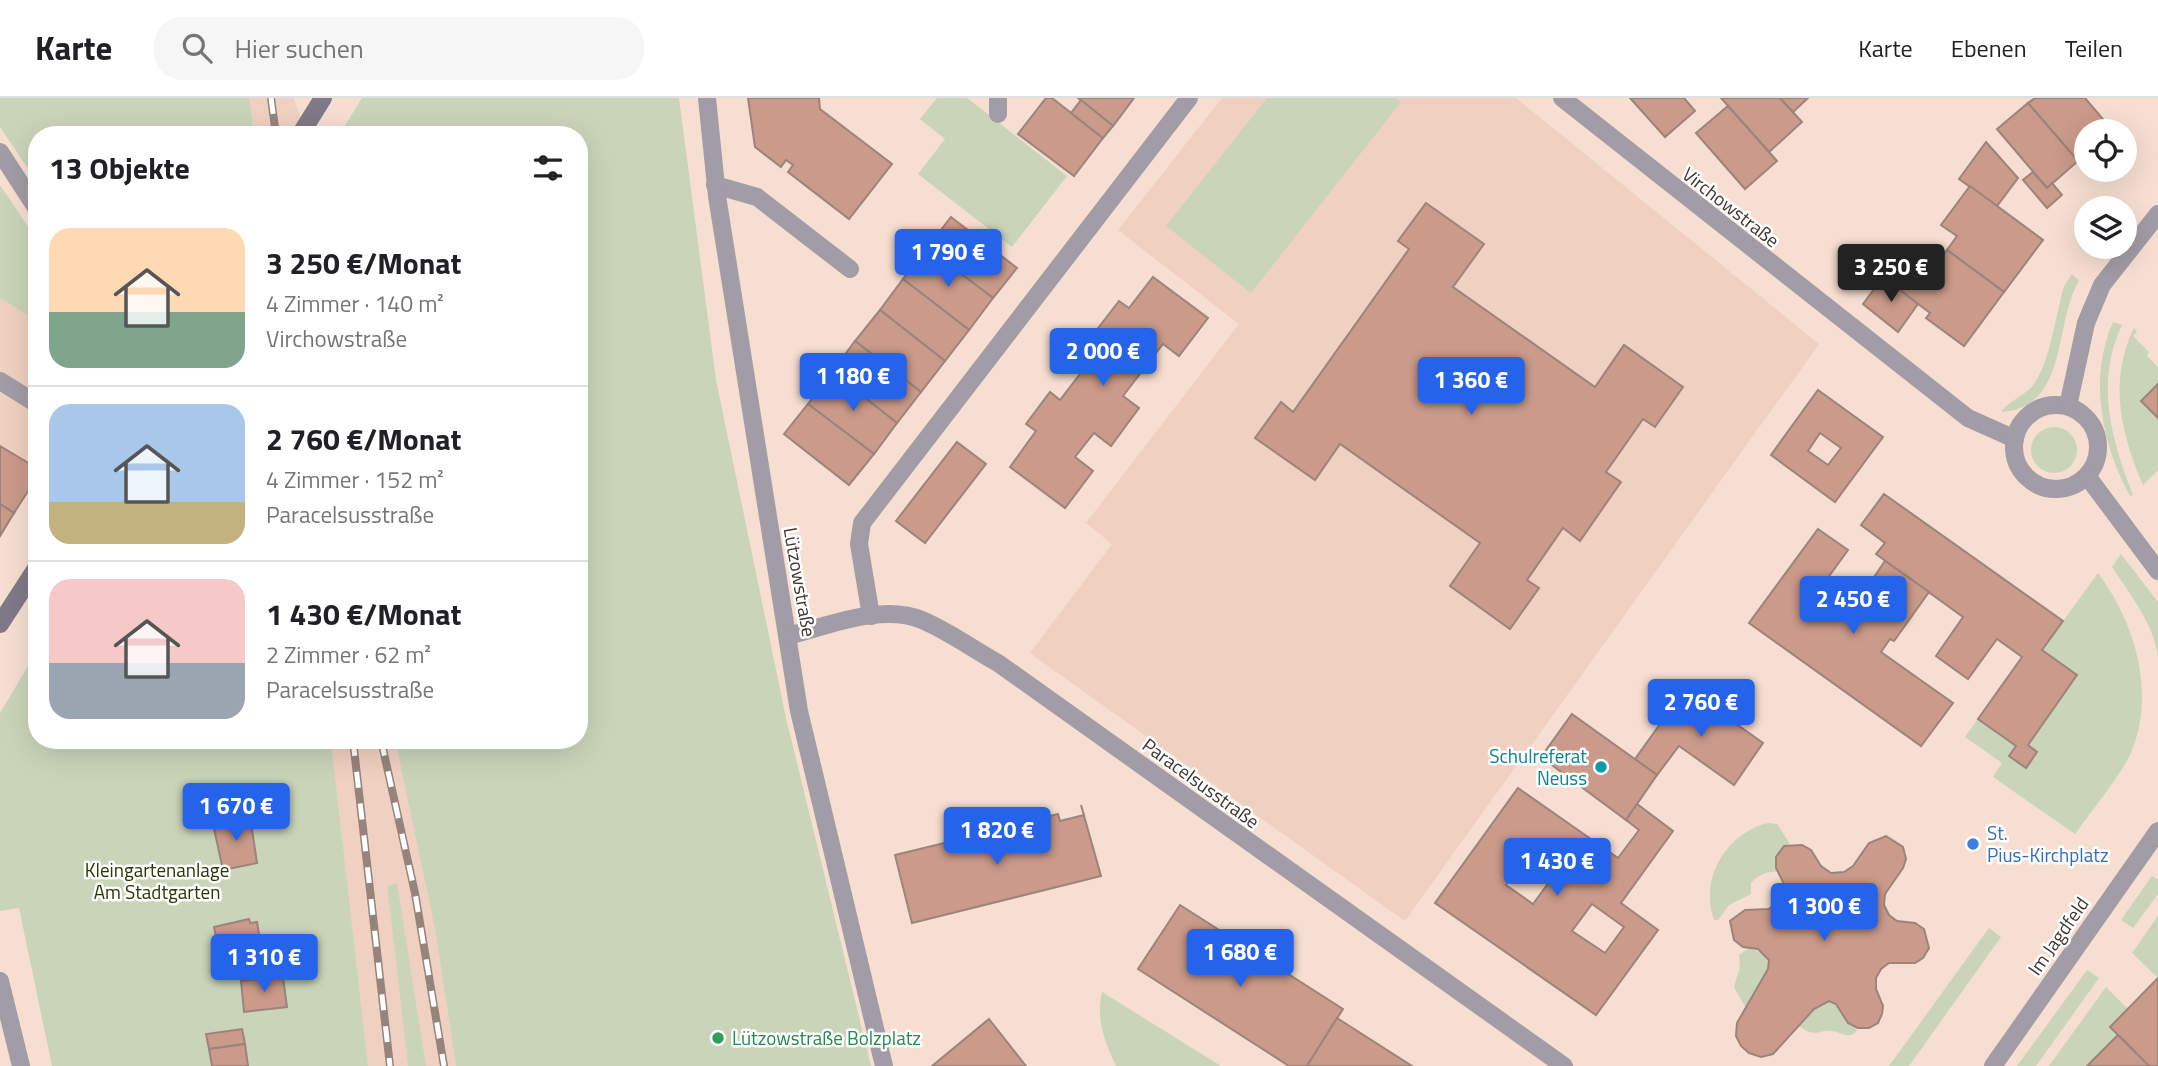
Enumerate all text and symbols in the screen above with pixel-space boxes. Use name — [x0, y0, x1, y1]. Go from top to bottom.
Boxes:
search box — [154, 17, 644, 80]
text: Karte — [35, 23, 112, 73]
icon: search — [178, 29, 216, 67]
text: Hier suchen — [234, 29, 364, 68]
text: Karte — [1858, 30, 1913, 66]
text: Ebenen — [1951, 30, 2027, 66]
text: Teilen — [2065, 30, 2123, 66]
map controls — [2074, 119, 2137, 259]
button: locate — [2074, 119, 2137, 182]
text: 13 Objekte — [49, 145, 190, 191]
icon: filters — [529, 149, 567, 187]
street label: Virchowstraße — [1676, 159, 1786, 254]
button: layers — [2074, 196, 2137, 259]
pin: 1 790 € — [883, 230, 1013, 289]
text: 1 790 € — [911, 234, 985, 269]
text: 3 250 €/Monat — [266, 240, 462, 286]
pin: 3 250 € — [1826, 244, 1956, 304]
text: 3 250 € — [1854, 249, 1928, 284]
icon: home — [105, 256, 189, 340]
text: 4 Zimmer · 140 m² — [266, 286, 444, 321]
text: Virchowstraße — [266, 321, 407, 356]
pin: 2 000 € — [1038, 328, 1168, 388]
text: 2 000 € — [1066, 333, 1140, 368]
pin: 1 180 € — [788, 354, 918, 413]
text: 1 180 € — [816, 358, 890, 393]
pin: 1 360 € — [1406, 358, 1536, 417]
text: 1 360 € — [1434, 362, 1508, 397]
text: 2 760 €/Monat — [266, 416, 462, 462]
icon: home — [105, 432, 189, 516]
text: 4 Zimmer · 152 m² — [266, 462, 444, 497]
text: Paracelsusstraße — [266, 497, 434, 532]
street label: Lützowstraße — [777, 525, 824, 639]
pin: 2 450 € — [1788, 576, 1918, 636]
text: 2 450 € — [1816, 581, 1890, 616]
text: 1 430 €/Monat — [266, 591, 462, 637]
icon: home — [105, 607, 189, 691]
text: 2 Zimmer · 62 m² — [266, 637, 431, 672]
text: Paracelsusstraße — [266, 672, 434, 707]
pin: 2 760 € — [1636, 680, 1766, 739]
text: 2 760 € — [1664, 684, 1738, 719]
street label: Paracelsusstraße — [1137, 730, 1266, 835]
place label: Schulreferat Neuss — [1489, 741, 1587, 792]
marker: Schulreferat Neuss — [1593, 759, 1609, 775]
pin: 1 670 € — [171, 784, 301, 843]
text: 1 670 € — [199, 788, 273, 823]
pin: 1 820 € — [932, 808, 1062, 867]
text: 1 820 € — [960, 812, 1034, 847]
place label: St. Pius-Kirchplatz — [1987, 818, 2109, 869]
marker: St. Pius-Kirchplatz — [1965, 836, 1981, 852]
pin: 1 430 € — [1492, 838, 1622, 898]
text: 1 430 € — [1520, 843, 1594, 878]
park label: Kleingartenanlage Am Stadtgarten — [85, 855, 229, 906]
pin: 1 300 € — [1759, 884, 1889, 943]
text: 1 300 € — [1787, 888, 1861, 923]
street label: Im Jagdfeld — [2020, 891, 2095, 981]
pin: 1 680 € — [1175, 930, 1305, 989]
pin: 1 310 € — [199, 934, 329, 994]
text: 1 680 € — [1203, 934, 1277, 969]
text: 1 310 € — [227, 939, 301, 974]
place label: Lützowstraße Bolzplatz — [732, 1023, 921, 1052]
marker: Lützowstraße Bolzplatz — [710, 1030, 726, 1046]

